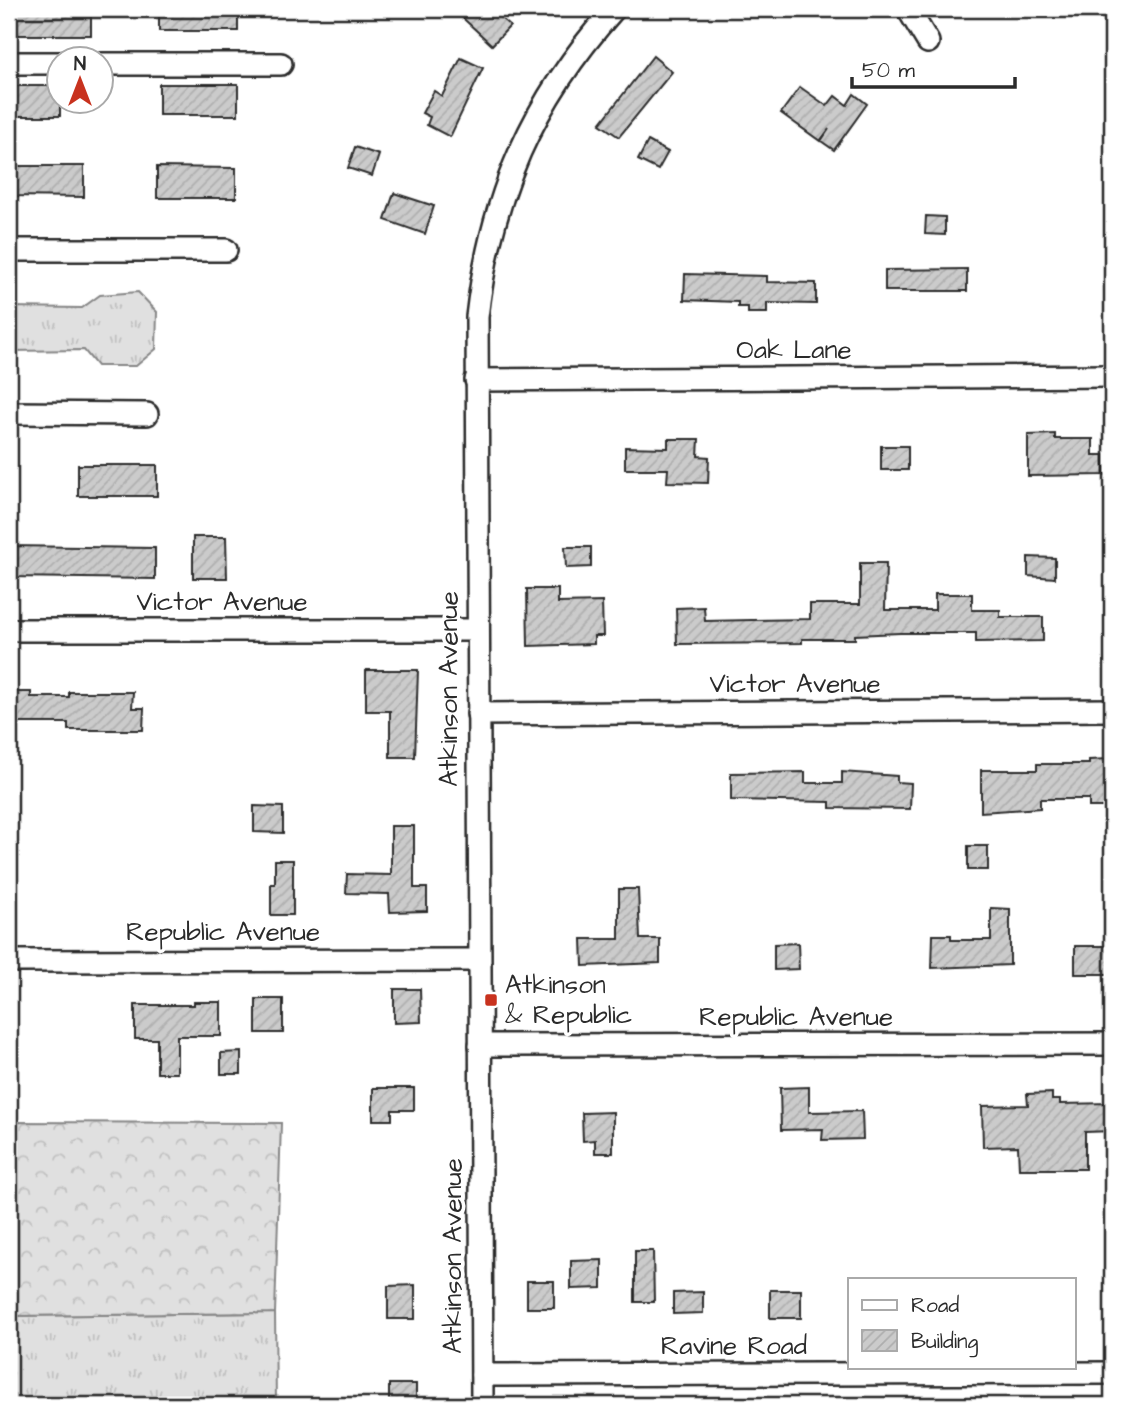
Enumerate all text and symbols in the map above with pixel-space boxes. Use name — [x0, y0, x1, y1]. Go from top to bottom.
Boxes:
north arrow — [46, 46, 116, 116]
scale bar — [852, 46, 1014, 90]
text: N — [74, 51, 86, 78]
text: 50 m — [862, 56, 916, 85]
street label: Oak Lane — [736, 332, 852, 368]
street label: Victor Avenue — [136, 584, 308, 620]
street label: Atkinson Avenue — [431, 591, 467, 787]
street label: Victor Avenue — [709, 666, 881, 702]
street label: Republic Avenue — [126, 914, 320, 950]
place label: Atkinson & Republic — [505, 967, 632, 1033]
marker: Atkinson & Republic — [483, 992, 499, 1008]
street label: Republic Avenue — [699, 999, 893, 1035]
street label: Atkinson Avenue — [435, 1158, 471, 1354]
legend — [848, 1278, 1076, 1368]
text: Road — [911, 1291, 959, 1320]
text: Building — [911, 1327, 979, 1358]
street label: Ravine Road — [661, 1328, 807, 1364]

